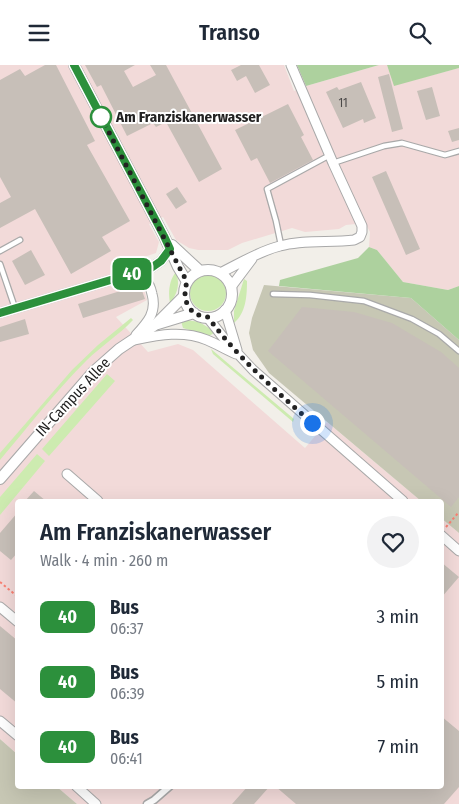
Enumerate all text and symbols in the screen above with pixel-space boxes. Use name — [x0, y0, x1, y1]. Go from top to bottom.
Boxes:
icon: menu — [25, 19, 53, 47]
text: Transo — [199, 19, 260, 46]
icon: search — [406, 19, 434, 47]
house number: 11 — [338, 96, 348, 110]
marker: Am Franziskanerwasser — [90, 106, 112, 128]
place label: Am Franziskanerwasser — [115, 108, 262, 126]
line badge: 40 — [110, 258, 154, 290]
text: 40 — [122, 263, 142, 285]
street label: IN-Campus Allee — [32, 354, 114, 440]
your location — [300, 411, 325, 436]
button: heart — [367, 516, 419, 568]
text: Am Franziskanerwasser — [40, 518, 271, 546]
text: Walk · 4 min · 260 m — [40, 551, 168, 570]
text: Bus — [110, 596, 139, 619]
text: 3 min — [377, 605, 419, 628]
text: 40 — [58, 606, 77, 628]
text: 06:37 — [110, 619, 143, 638]
text: Bus — [110, 661, 139, 684]
text: 5 min — [376, 670, 419, 693]
text: 40 — [58, 671, 77, 693]
text: 06:39 — [110, 684, 145, 703]
text: Bus — [110, 726, 139, 749]
text: 7 min — [377, 735, 419, 758]
text: 40 — [58, 736, 77, 758]
text: 06:41 — [110, 749, 143, 768]

